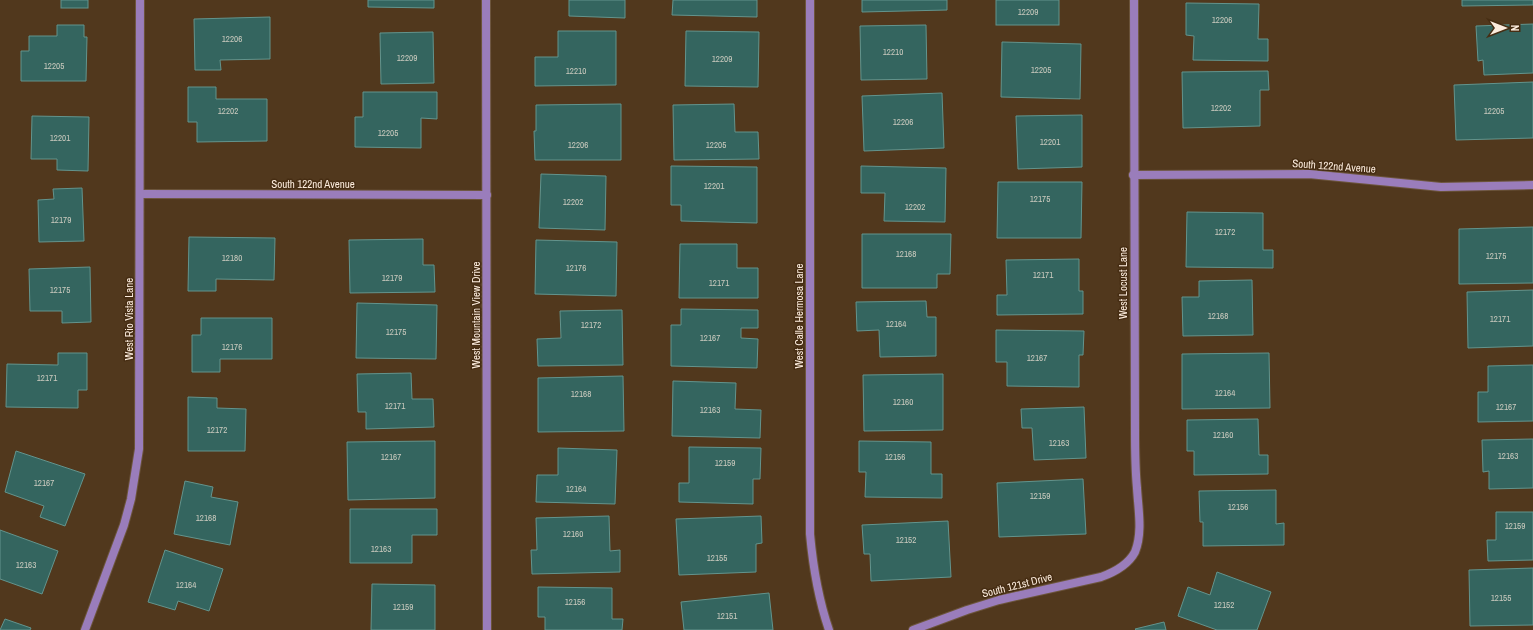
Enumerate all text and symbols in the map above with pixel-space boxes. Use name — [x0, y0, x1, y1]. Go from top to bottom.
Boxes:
house number: 12209 — [1018, 6, 1038, 18]
north arrow — [1485, 8, 1525, 48]
house number: 12206 — [1212, 14, 1232, 26]
text: N — [1508, 25, 1522, 31]
house number: 12206 — [222, 33, 242, 45]
house number: 12210 — [883, 46, 903, 58]
house number: 12209 — [397, 52, 417, 64]
house number: 12209 — [712, 53, 732, 65]
house number: 12205 — [44, 60, 64, 72]
house number: 12205 — [1031, 64, 1051, 76]
house number: 12210 — [566, 65, 586, 77]
house number: 12202 — [1211, 102, 1231, 114]
house number: 12202 — [218, 105, 238, 117]
house number: 12205 — [1484, 105, 1504, 117]
house number: 12206 — [893, 116, 913, 128]
house number: 12205 — [378, 127, 398, 139]
house number: 12201 — [50, 132, 70, 144]
house number: 12201 — [1040, 136, 1060, 148]
house number: 12206 — [568, 139, 588, 151]
house number: 12205 — [706, 139, 726, 151]
street label: South 122nd Avenue — [1292, 156, 1376, 176]
street label: South 122nd Avenue — [271, 177, 355, 191]
house number: 12201 — [704, 180, 724, 192]
house number: 12175 — [1030, 193, 1050, 205]
house number: 12202 — [563, 196, 583, 208]
house number: 12202 — [905, 201, 925, 213]
house number: 12179 — [51, 214, 71, 226]
house number: 12172 — [1215, 226, 1235, 238]
street label: West Locust Lane — [1116, 247, 1130, 319]
house number: 12168 — [896, 248, 916, 260]
house number: 12175 — [1486, 250, 1506, 262]
house number: 12180 — [222, 252, 242, 264]
street label: West Mountain View Drive — [469, 262, 483, 368]
house number: 12176 — [566, 262, 586, 274]
street label: West Calle Hermosa Lane — [792, 263, 806, 369]
house number: 12171 — [1033, 269, 1053, 281]
house number: 12179 — [382, 272, 402, 284]
house number: 12171 — [709, 277, 729, 289]
street label: West Rio Vista Lane — [122, 278, 136, 360]
house number: 12175 — [50, 284, 70, 296]
house number: 12168 — [1208, 310, 1228, 322]
house number: 12171 — [1490, 313, 1510, 325]
house number: 12164 — [886, 318, 906, 330]
house number: 12172 — [581, 319, 601, 331]
house number: 12175 — [386, 326, 406, 338]
house number: 12167 — [700, 332, 720, 344]
house number: 12176 — [222, 341, 242, 353]
house number: 12167 — [1027, 352, 1047, 364]
house number: 12171 — [37, 372, 57, 384]
house number: 12164 — [1215, 387, 1235, 399]
house number: 12168 — [571, 388, 591, 400]
house number: 12160 — [893, 396, 913, 408]
house number: 12171 — [385, 400, 405, 412]
house number: 12167 — [1496, 401, 1516, 413]
house number: 12163 — [700, 404, 720, 416]
house number: 12172 — [207, 424, 227, 436]
house number: 12160 — [1213, 429, 1233, 441]
house number: 12163 — [1049, 437, 1069, 449]
house number: 12163 — [1498, 450, 1518, 462]
house number: 12167 — [381, 451, 401, 463]
house number: 12156 — [885, 451, 905, 463]
house number: 12159 — [715, 457, 735, 469]
house number: 12167 — [34, 477, 54, 489]
house number: 12164 — [566, 483, 586, 495]
house number: 12159 — [1030, 490, 1050, 502]
house number: 12156 — [1228, 501, 1248, 513]
house number: 12168 — [196, 512, 216, 524]
house number: 12159 — [1505, 520, 1525, 532]
house number: 12160 — [563, 528, 583, 540]
house number: 12152 — [896, 534, 916, 546]
house number: 12163 — [371, 543, 391, 555]
house number: 12155 — [707, 552, 727, 564]
house number: 12163 — [16, 559, 36, 571]
street label: South 121st Drive — [980, 569, 1054, 601]
house number: 12164 — [176, 579, 196, 591]
house number: 12155 — [1491, 592, 1511, 604]
house number: 12156 — [565, 596, 585, 608]
house number: 12152 — [1214, 599, 1234, 611]
house number: 12159 — [393, 601, 413, 613]
house number: 12151 — [717, 610, 737, 622]

